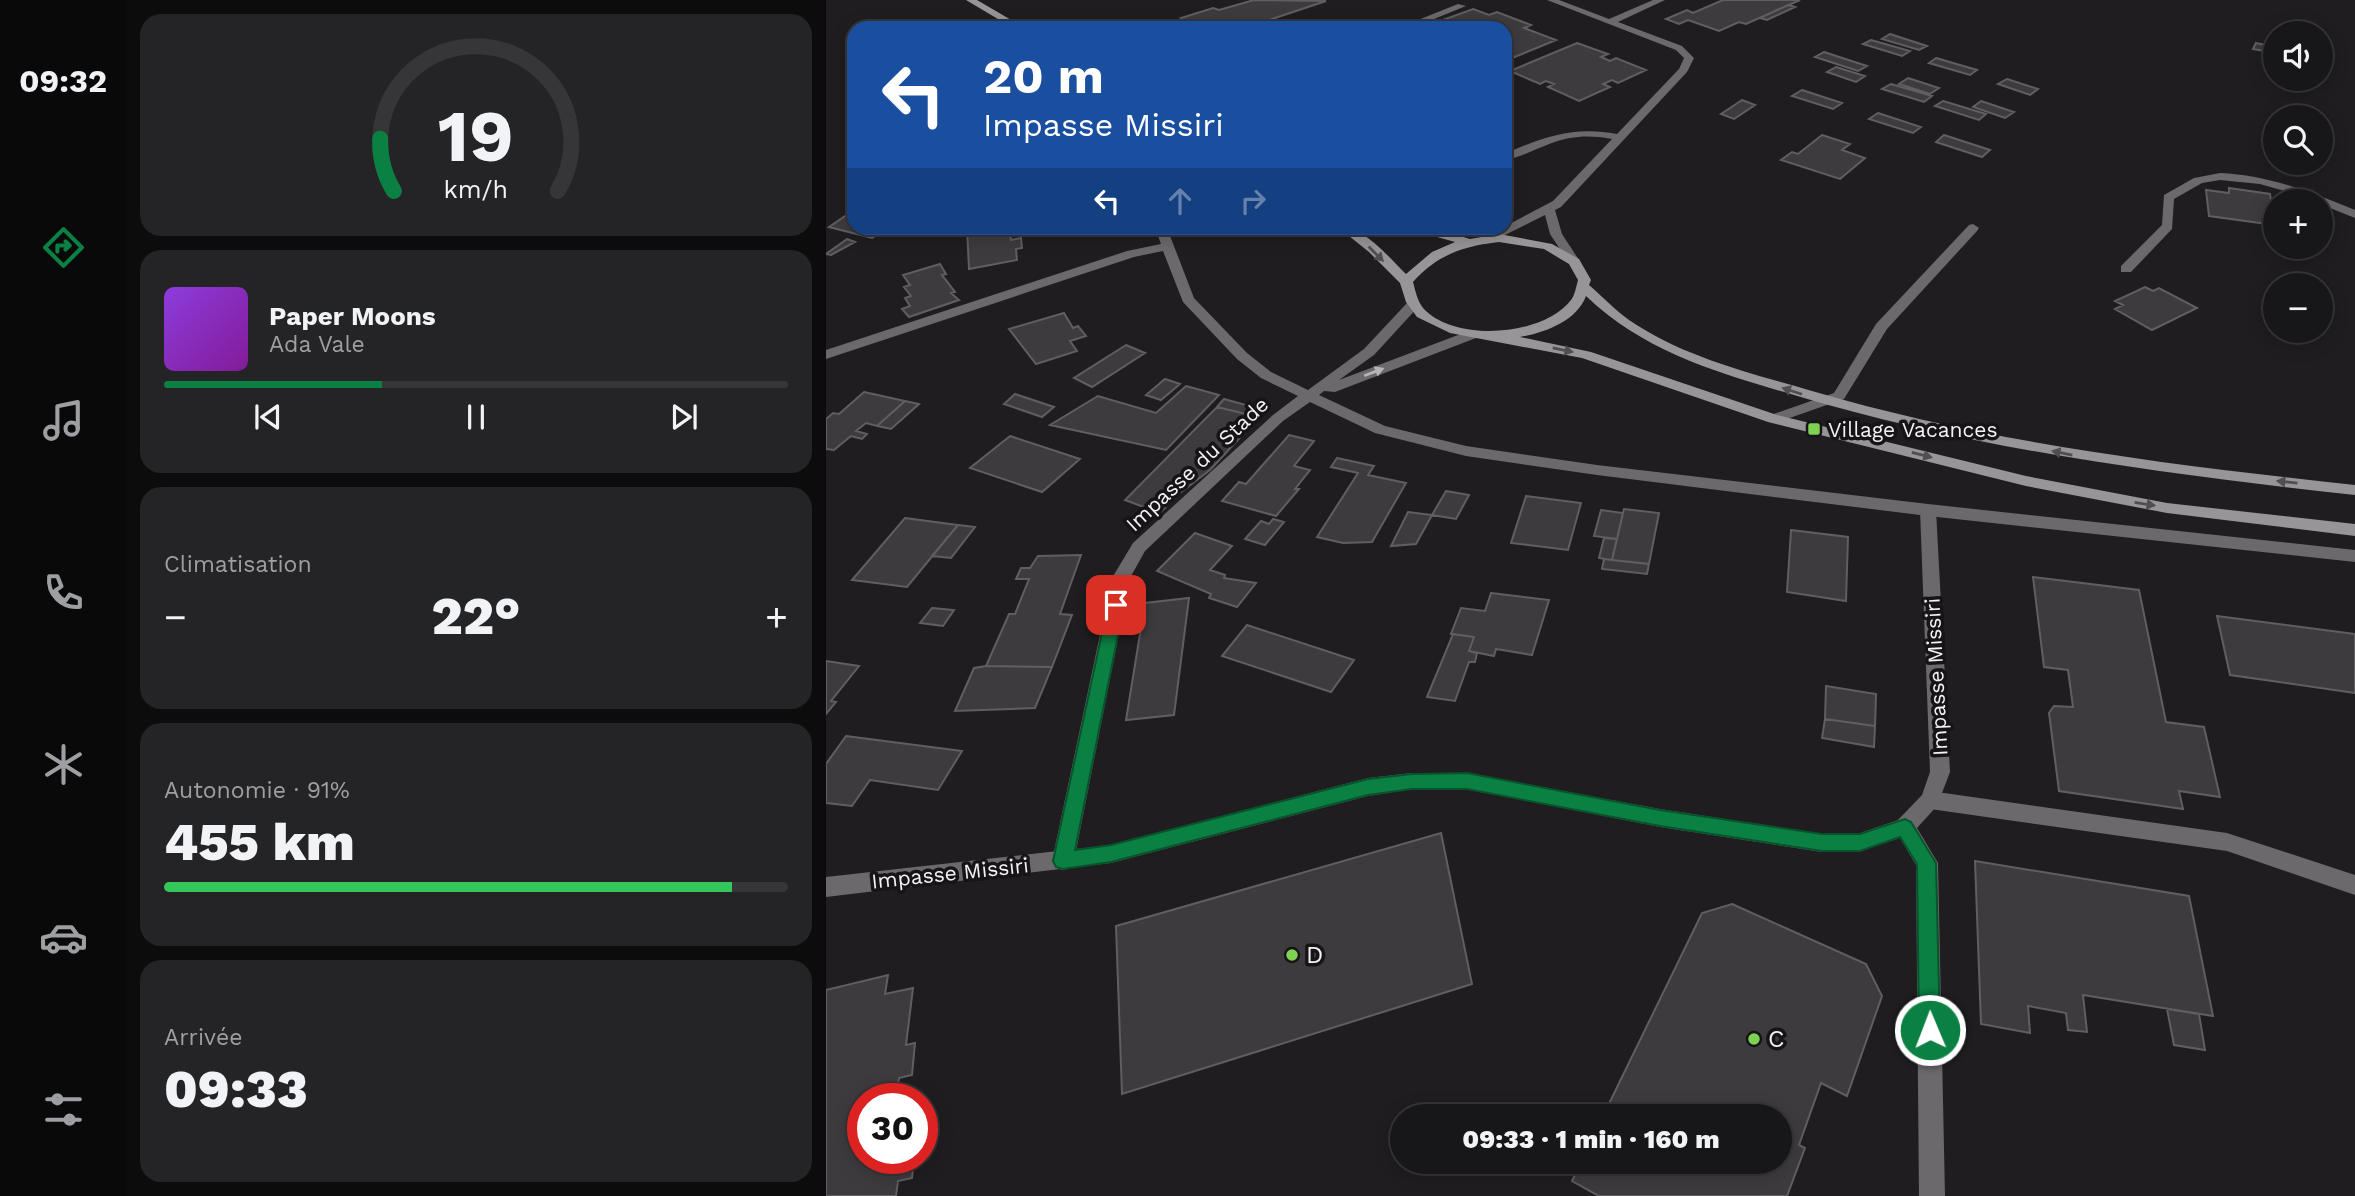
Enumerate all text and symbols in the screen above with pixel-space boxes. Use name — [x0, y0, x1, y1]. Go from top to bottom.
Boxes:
map controls — [2263, 21, 2333, 343]
button: sound — [2263, 21, 2333, 91]
text: 20 m — [983, 47, 1104, 105]
icon: left — [868, 49, 959, 140]
text: 09:32 — [19, 62, 107, 100]
text: 19 — [438, 94, 514, 180]
button: search — [2263, 105, 2333, 175]
text: Impasse Missiri — [983, 106, 1224, 144]
text: km/h — [444, 175, 508, 204]
icon: left — [1088, 182, 1126, 220]
icon: ahead — [1161, 182, 1199, 220]
icon: right — [1234, 182, 1272, 220]
button: + — [2263, 189, 2333, 259]
icon: directions — [39, 223, 88, 272]
one-way arrow — [1368, 245, 1385, 262]
button: − — [2263, 273, 2333, 343]
text: Paper Moons — [269, 301, 436, 331]
text: Ada Vale — [269, 331, 365, 358]
one-way arrow — [1552, 345, 1574, 356]
one-way arrow — [1364, 367, 1385, 378]
one-way arrow — [1782, 385, 1803, 396]
street label: Impasse du Stade — [1121, 392, 1273, 536]
icon: music — [39, 396, 88, 445]
icon: previous — [249, 398, 287, 436]
icon: pause — [457, 398, 495, 436]
icon: next — [665, 398, 703, 436]
place label: Village Vacances — [1828, 417, 1998, 442]
marker: Village Vacances — [1806, 421, 1822, 437]
one-way arrow — [2050, 448, 2072, 459]
one-way arrow — [1911, 450, 1933, 461]
one-way arrow — [2276, 477, 2298, 488]
one-way arrow — [2134, 499, 2156, 510]
text: Climatisation — [164, 551, 312, 578]
icon: phone — [39, 568, 88, 617]
pin — [1086, 575, 1146, 635]
text: 22° — [432, 586, 520, 647]
icon: arrive — [1097, 586, 1135, 624]
text: − — [164, 595, 187, 639]
text: + — [765, 595, 788, 639]
street label: Impasse Missiri — [1919, 597, 1953, 757]
icon: climate — [39, 740, 88, 789]
text: Autonomie · 91% — [164, 777, 350, 804]
text: 455 km — [164, 812, 355, 873]
street label: Impasse Missiri — [870, 852, 1030, 894]
icon: car — [39, 913, 88, 962]
place label: D — [1306, 941, 1323, 969]
marker: D — [1284, 947, 1300, 963]
position arrow — [1893, 993, 1967, 1067]
text: Arrivée — [164, 1024, 243, 1051]
place label: C — [1768, 1025, 1784, 1053]
marker: C — [1746, 1031, 1762, 1047]
text: 09:33 — [164, 1059, 308, 1120]
speed limit sign: 30 — [847, 1083, 938, 1174]
icon: filters — [39, 1085, 88, 1134]
text: 09:33 · 1 min · 160 m — [1462, 1124, 1720, 1154]

